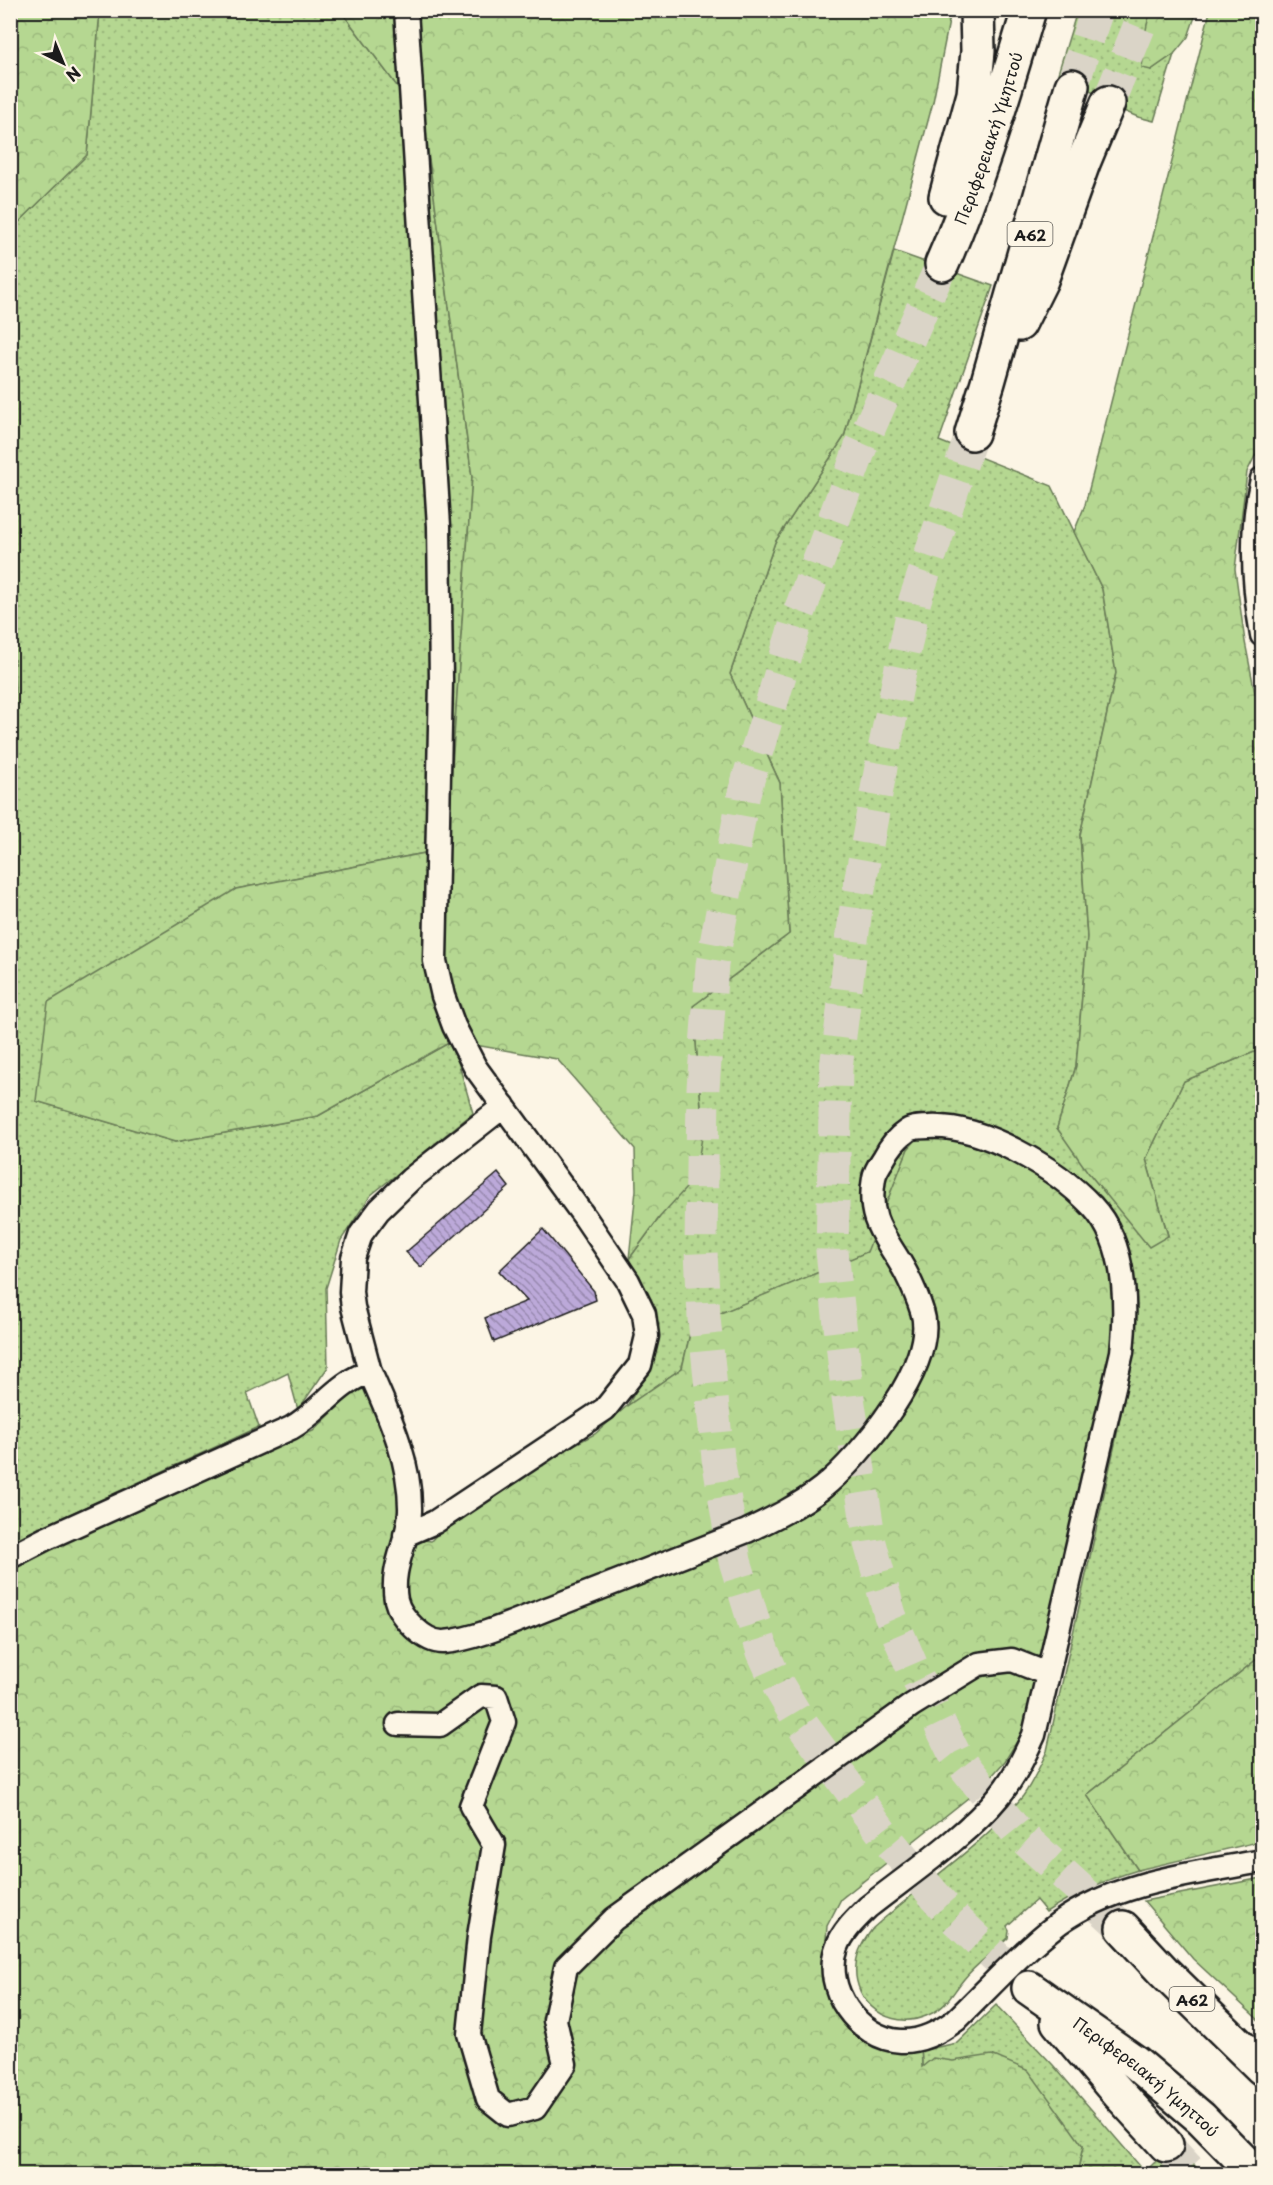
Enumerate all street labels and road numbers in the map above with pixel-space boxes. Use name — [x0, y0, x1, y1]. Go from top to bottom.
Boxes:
street label: Περιφερειακή Υμηττού — [948, 49, 1028, 228]
road number: Α62 — [1008, 222, 1052, 246]
road number: Α62 — [1170, 1987, 1214, 2011]
street label: Περιφερειακή Υμηττού — [1068, 2011, 1225, 2142]

